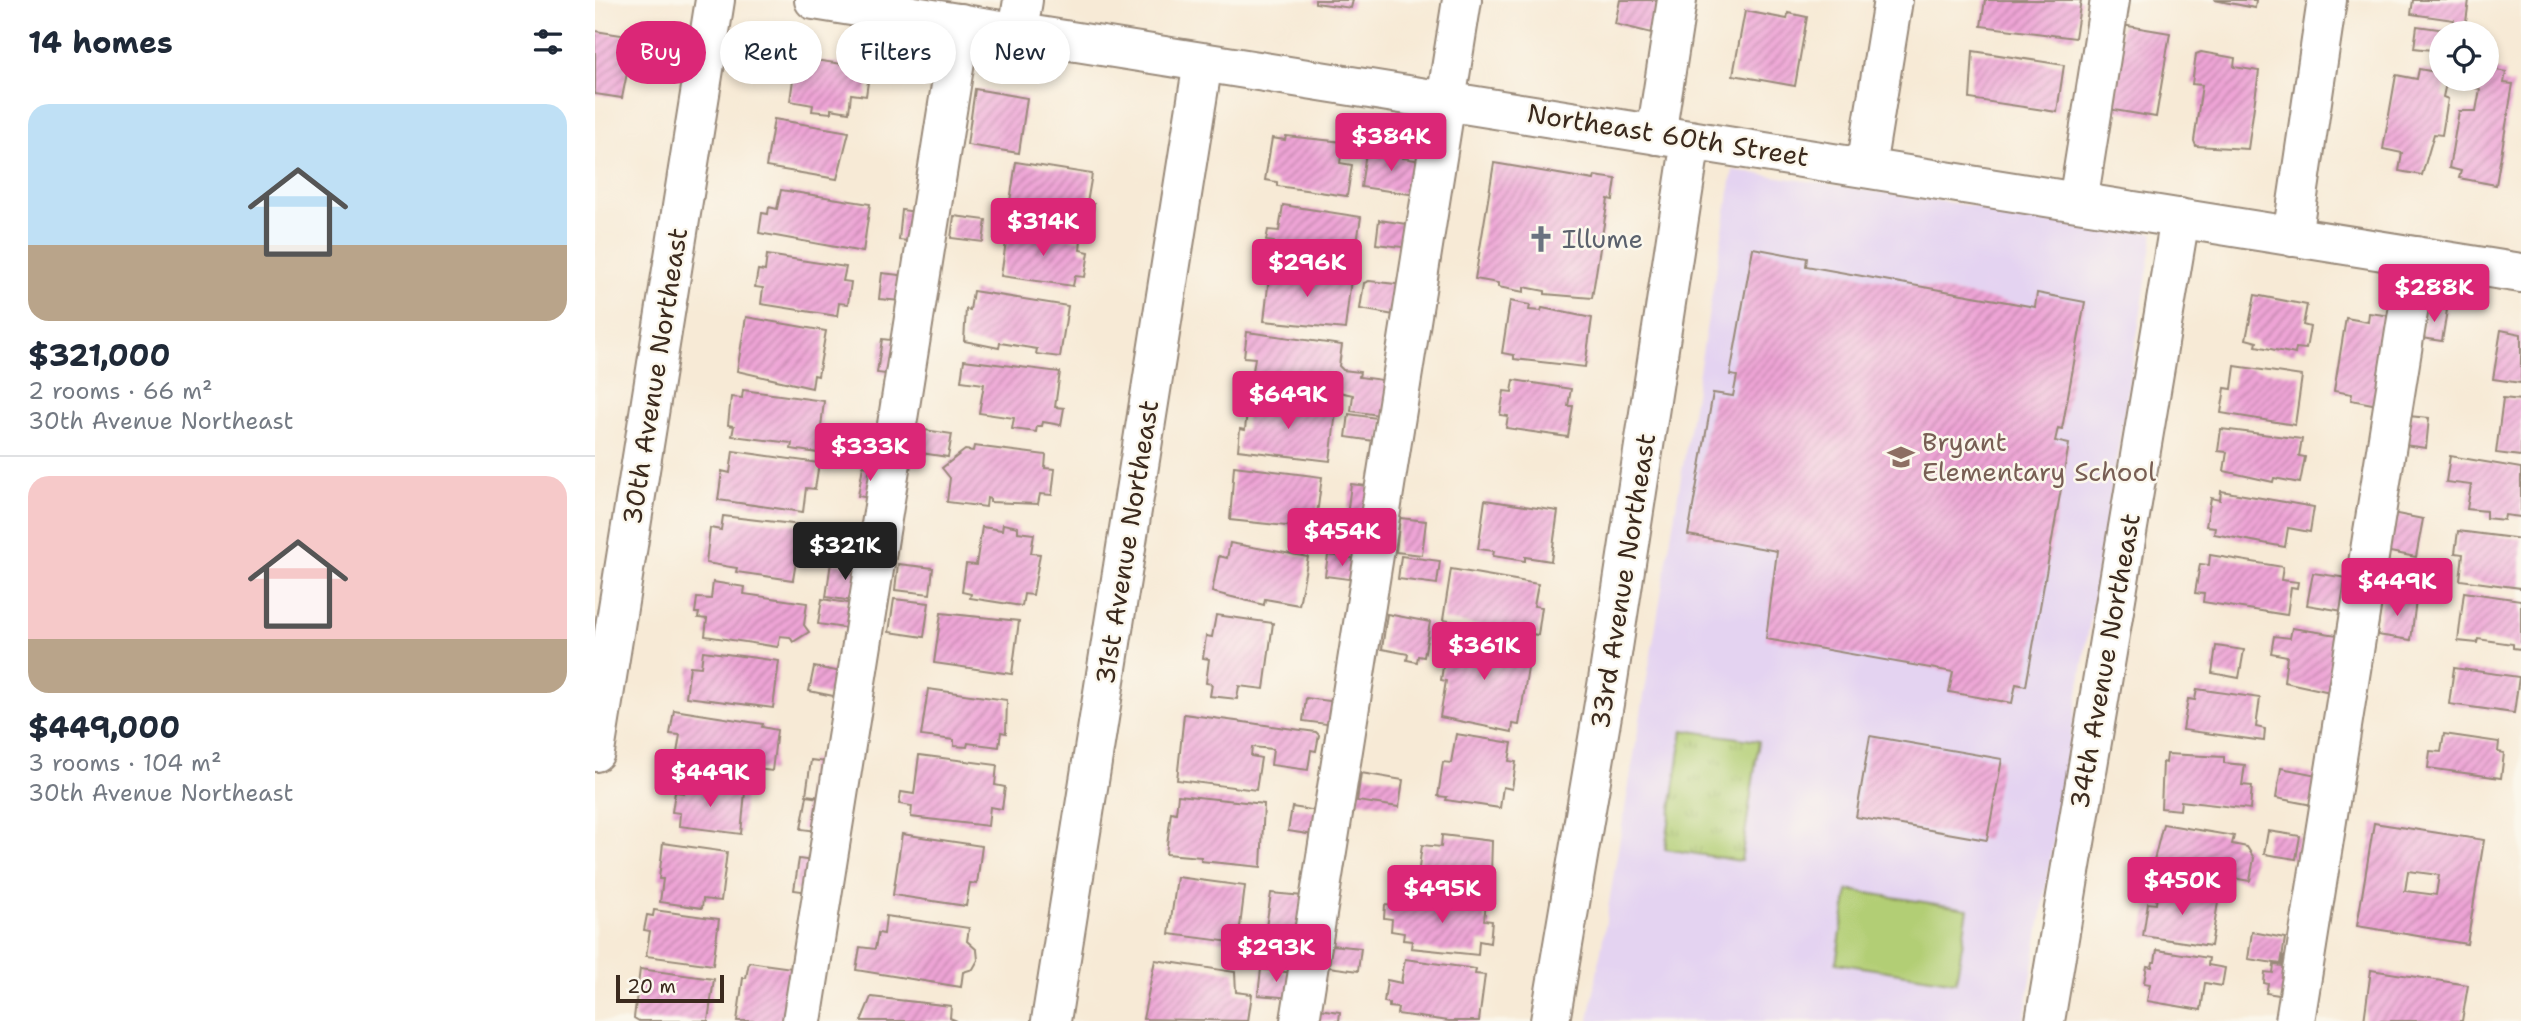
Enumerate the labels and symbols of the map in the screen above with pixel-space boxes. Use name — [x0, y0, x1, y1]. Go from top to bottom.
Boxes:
street label: Northeast 60th Street — [1525, 95, 1811, 174]
pin: $384K — [1342, 114, 1440, 173]
pin: $314K — [994, 198, 1092, 258]
place label: Illume — [1562, 221, 1643, 256]
church icon: Illume — [1526, 224, 1556, 254]
street label: 30th Avenue Northeast — [614, 225, 695, 527]
pin: $296K — [1258, 240, 1356, 299]
pin: $288K — [2385, 264, 2483, 324]
pin: $649K — [1239, 372, 1337, 431]
street label: 31st Avenue Northeast — [1087, 397, 1166, 687]
pin: $333K — [821, 424, 919, 483]
place label: Bryant Elementary School — [1922, 424, 2156, 489]
street label: 33rd Avenue Northeast — [1582, 431, 1663, 731]
school or university icon: Bryant Elementary School — [1886, 442, 1916, 472]
pin: $454K — [1293, 508, 1391, 568]
street label: 34th Avenue Northeast — [2061, 510, 2148, 811]
pin: $321K — [796, 522, 894, 582]
pin: $449K — [2348, 558, 2446, 618]
pin: $361K — [1435, 622, 1533, 682]
pin: $449K — [661, 750, 759, 809]
pin: $450K — [2133, 858, 2231, 917]
pin: $495K — [1393, 866, 1491, 925]
pin: $293K — [1227, 925, 1325, 984]
scale bar — [616, 972, 725, 1004]

